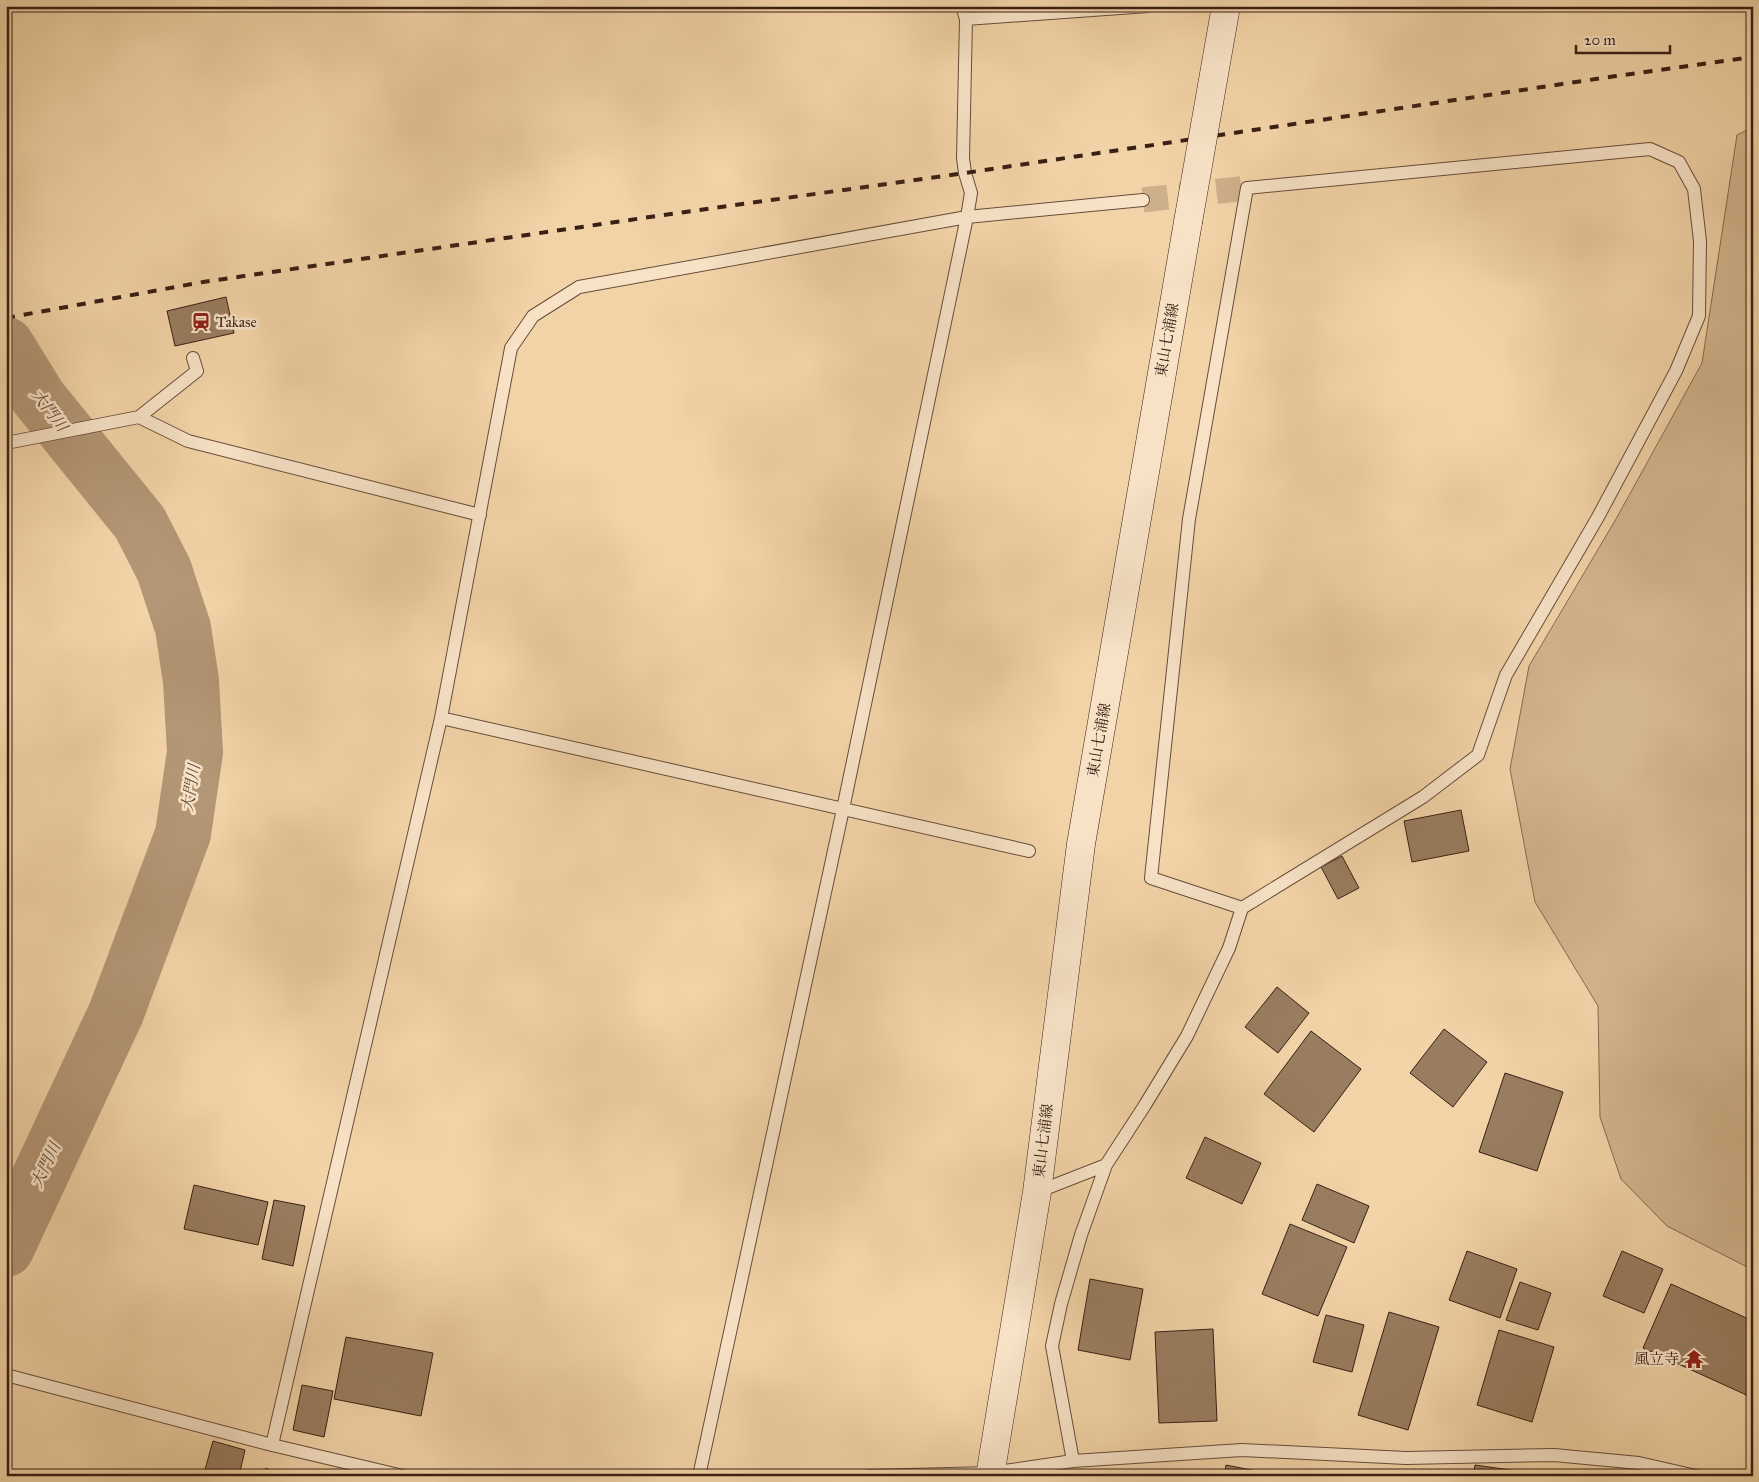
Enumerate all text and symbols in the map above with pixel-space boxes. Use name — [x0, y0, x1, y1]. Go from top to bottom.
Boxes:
scale bar — [1576, 22, 1670, 54]
text: 20 m — [1584, 31, 1616, 49]
street label: 東山七浦線 — [1152, 301, 1182, 379]
station icon: Takase — [190, 311, 212, 333]
place label: Takase — [216, 313, 257, 331]
water label: 大門川 — [28, 385, 73, 437]
street label: 東山七浦線 — [1084, 701, 1114, 779]
water label: 大門川 — [177, 761, 204, 813]
street label: 東山七浦線 — [1029, 1103, 1057, 1179]
water label: 大門川 — [27, 1138, 65, 1191]
temple icon: 風立寺 — [1683, 1348, 1705, 1370]
place label: 風立寺 — [1634, 1350, 1679, 1368]

